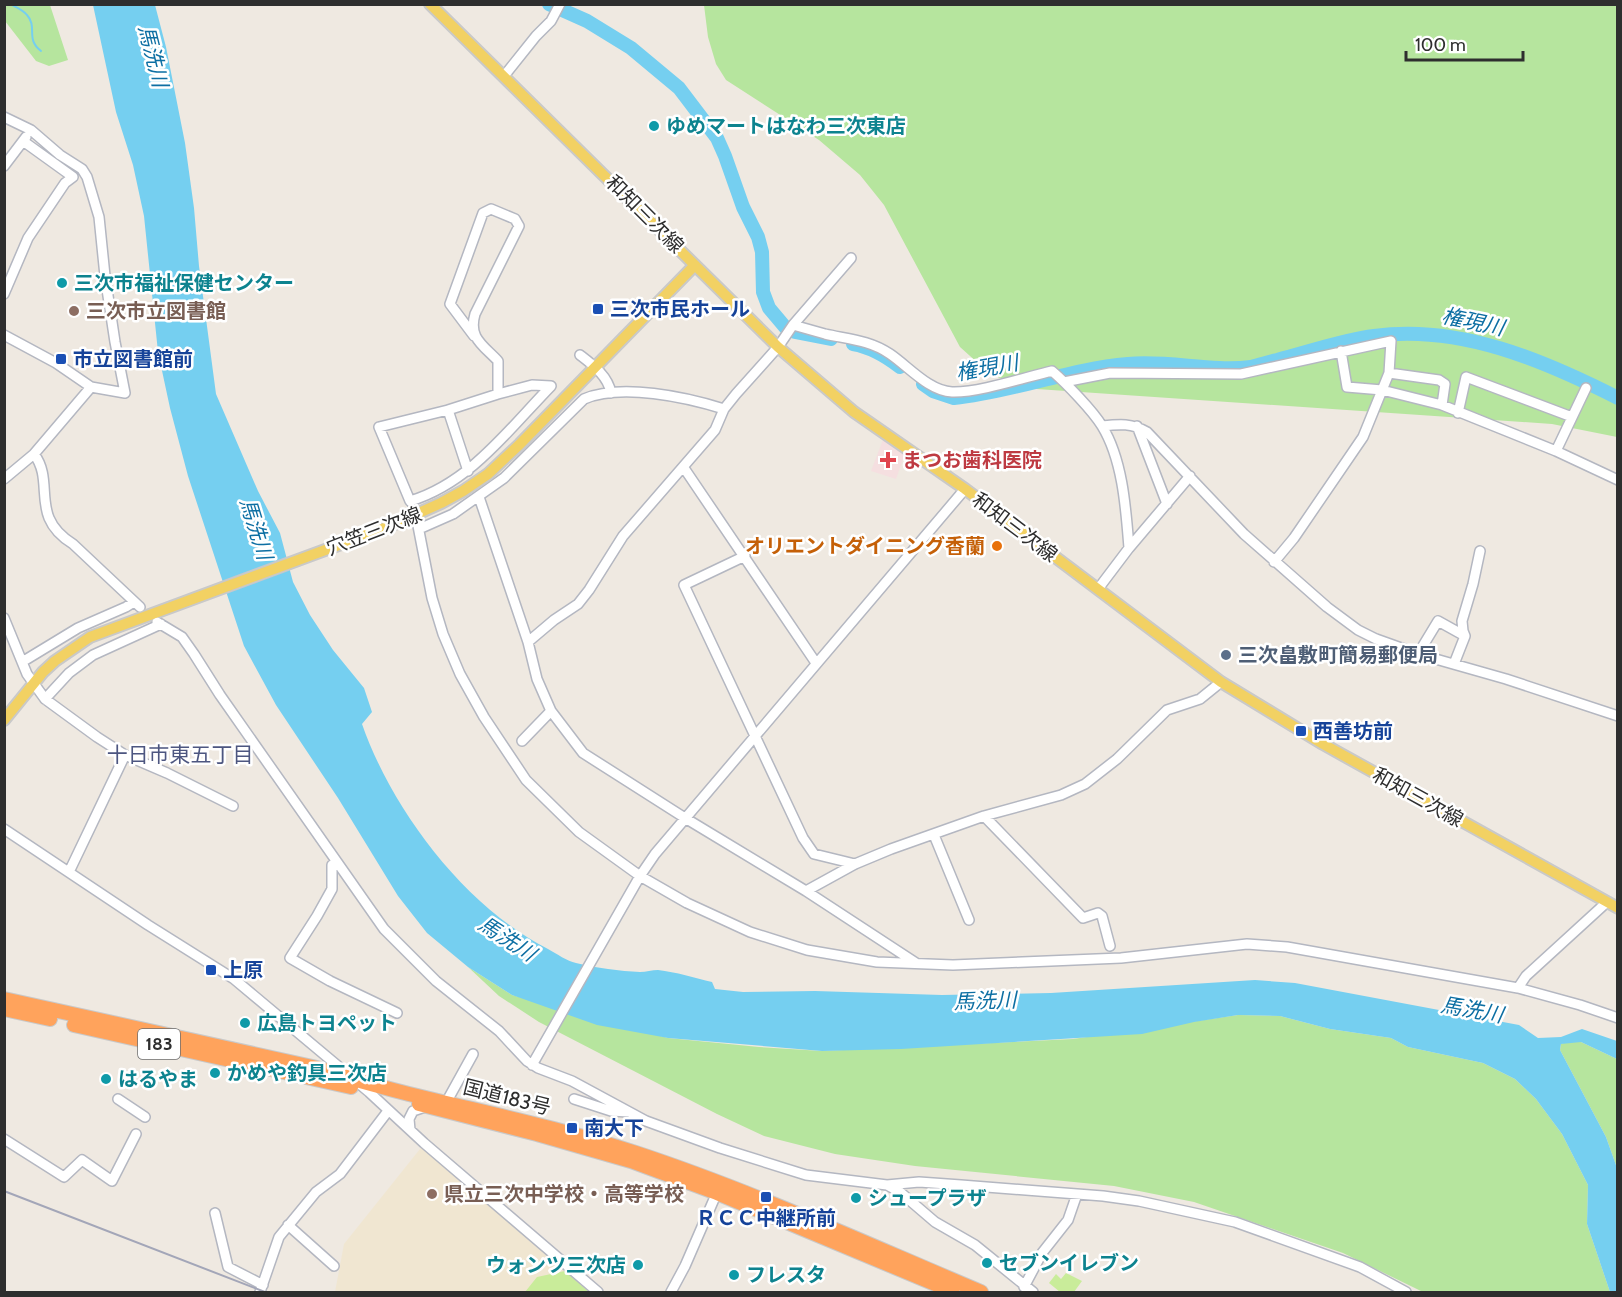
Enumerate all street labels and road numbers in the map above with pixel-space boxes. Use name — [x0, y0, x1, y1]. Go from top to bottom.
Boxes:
street label: 和知三次線 — [601, 170, 689, 258]
street label: 和知三次線 — [968, 487, 1062, 567]
street label: 穴笠三次線 — [323, 502, 425, 560]
street label: 和知三次線 — [1368, 762, 1468, 832]
road number: 183 — [138, 1029, 180, 1059]
street label: 国道183号 — [461, 1075, 553, 1119]

